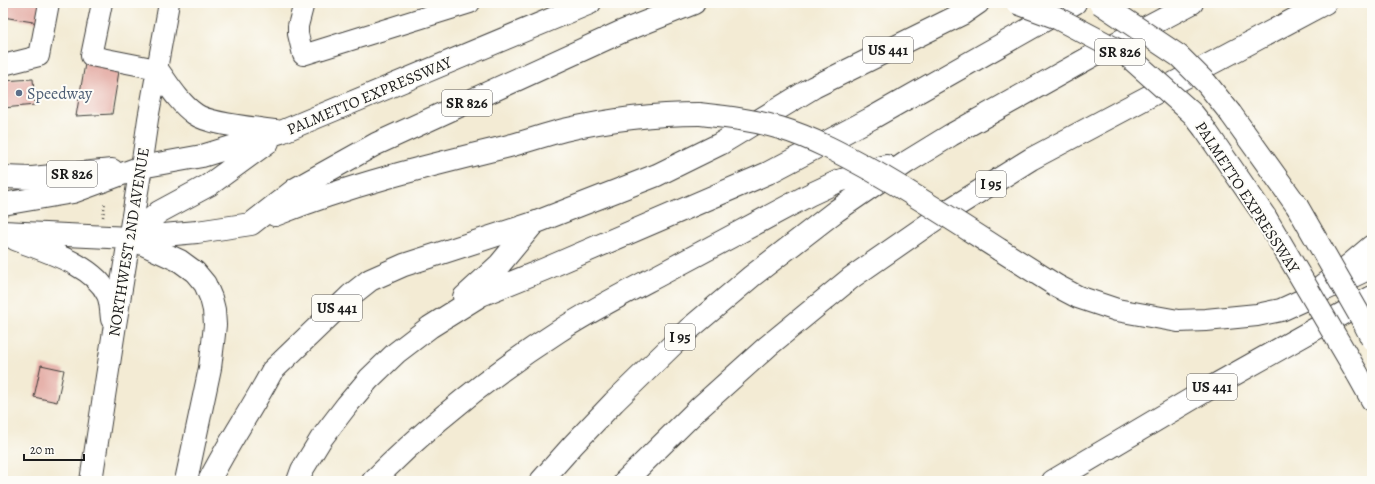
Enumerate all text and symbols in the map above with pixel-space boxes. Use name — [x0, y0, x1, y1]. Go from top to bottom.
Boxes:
road number: US 441 — [863, 37, 913, 63]
road number: SR 826 — [1095, 39, 1145, 65]
street label: PALMETTO EXPRESSWAY — [284, 51, 456, 141]
place label: Speedway — [27, 83, 93, 105]
marker: Speedway — [14, 88, 24, 98]
road number: SR 826 — [442, 90, 492, 116]
street label: PALMETTO EXPRESSWAY — [1190, 117, 1305, 278]
street label: NORTHWEST 2ND AVENUE — [103, 146, 155, 338]
road number: SR 826 — [47, 161, 97, 187]
road number: I 95 — [976, 171, 1006, 197]
road number: US 441 — [312, 295, 362, 321]
road number: I 95 — [665, 324, 695, 350]
road number: US 441 — [1187, 374, 1237, 400]
scale bar — [24, 436, 84, 462]
text: 20 m — [30, 442, 54, 458]

